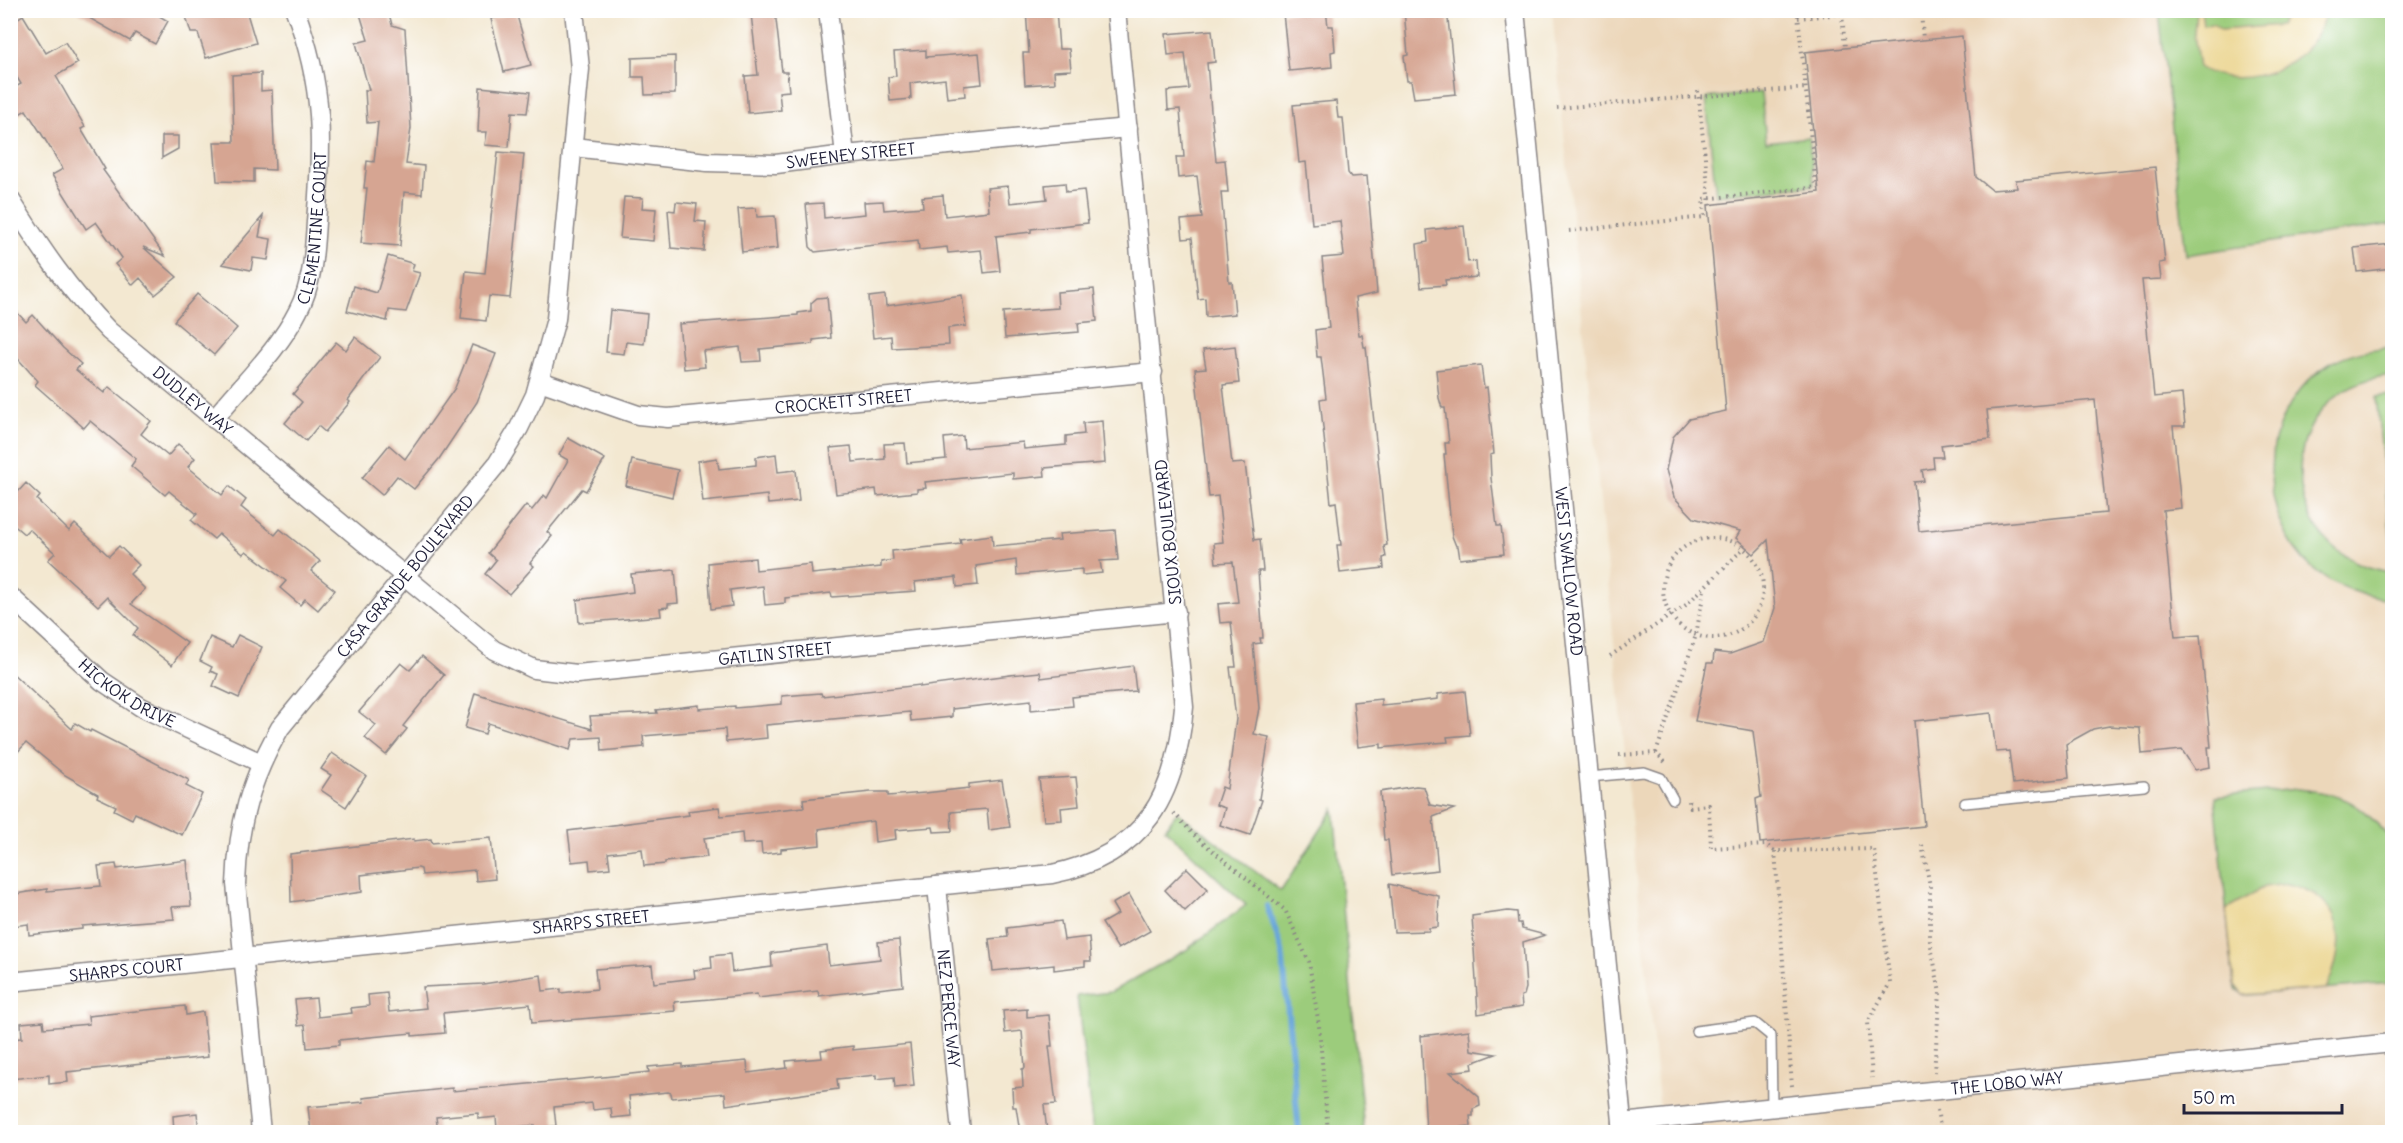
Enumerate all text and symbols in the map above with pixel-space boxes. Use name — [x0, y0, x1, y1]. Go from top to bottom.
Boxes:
street label: SWEENEY STREET — [785, 138, 916, 173]
street label: CLEMENTINE COURT — [292, 152, 330, 307]
street label: DUDLEY WAY — [149, 362, 237, 439]
street label: CROCKETT STREET — [774, 385, 913, 418]
street label: SIOUX BOULEVARD — [1150, 458, 1186, 606]
street label: WEST SWALLOW ROAD — [1551, 486, 1587, 657]
street label: CASA GRANDE BOULEVARD — [332, 490, 478, 661]
street label: GATLIN STREET — [717, 638, 833, 669]
street label: HICKOK DRIVE — [74, 654, 179, 732]
street label: SHARPS STREET — [531, 906, 651, 938]
street label: NEZ PERCE WAY — [933, 948, 965, 1069]
street label: SHARPS COURT — [68, 954, 185, 986]
street label: THE LOBO WAY — [1950, 1067, 2064, 1099]
scale bar — [2184, 1077, 2342, 1115]
text: 50 m — [2193, 1086, 2235, 1109]

